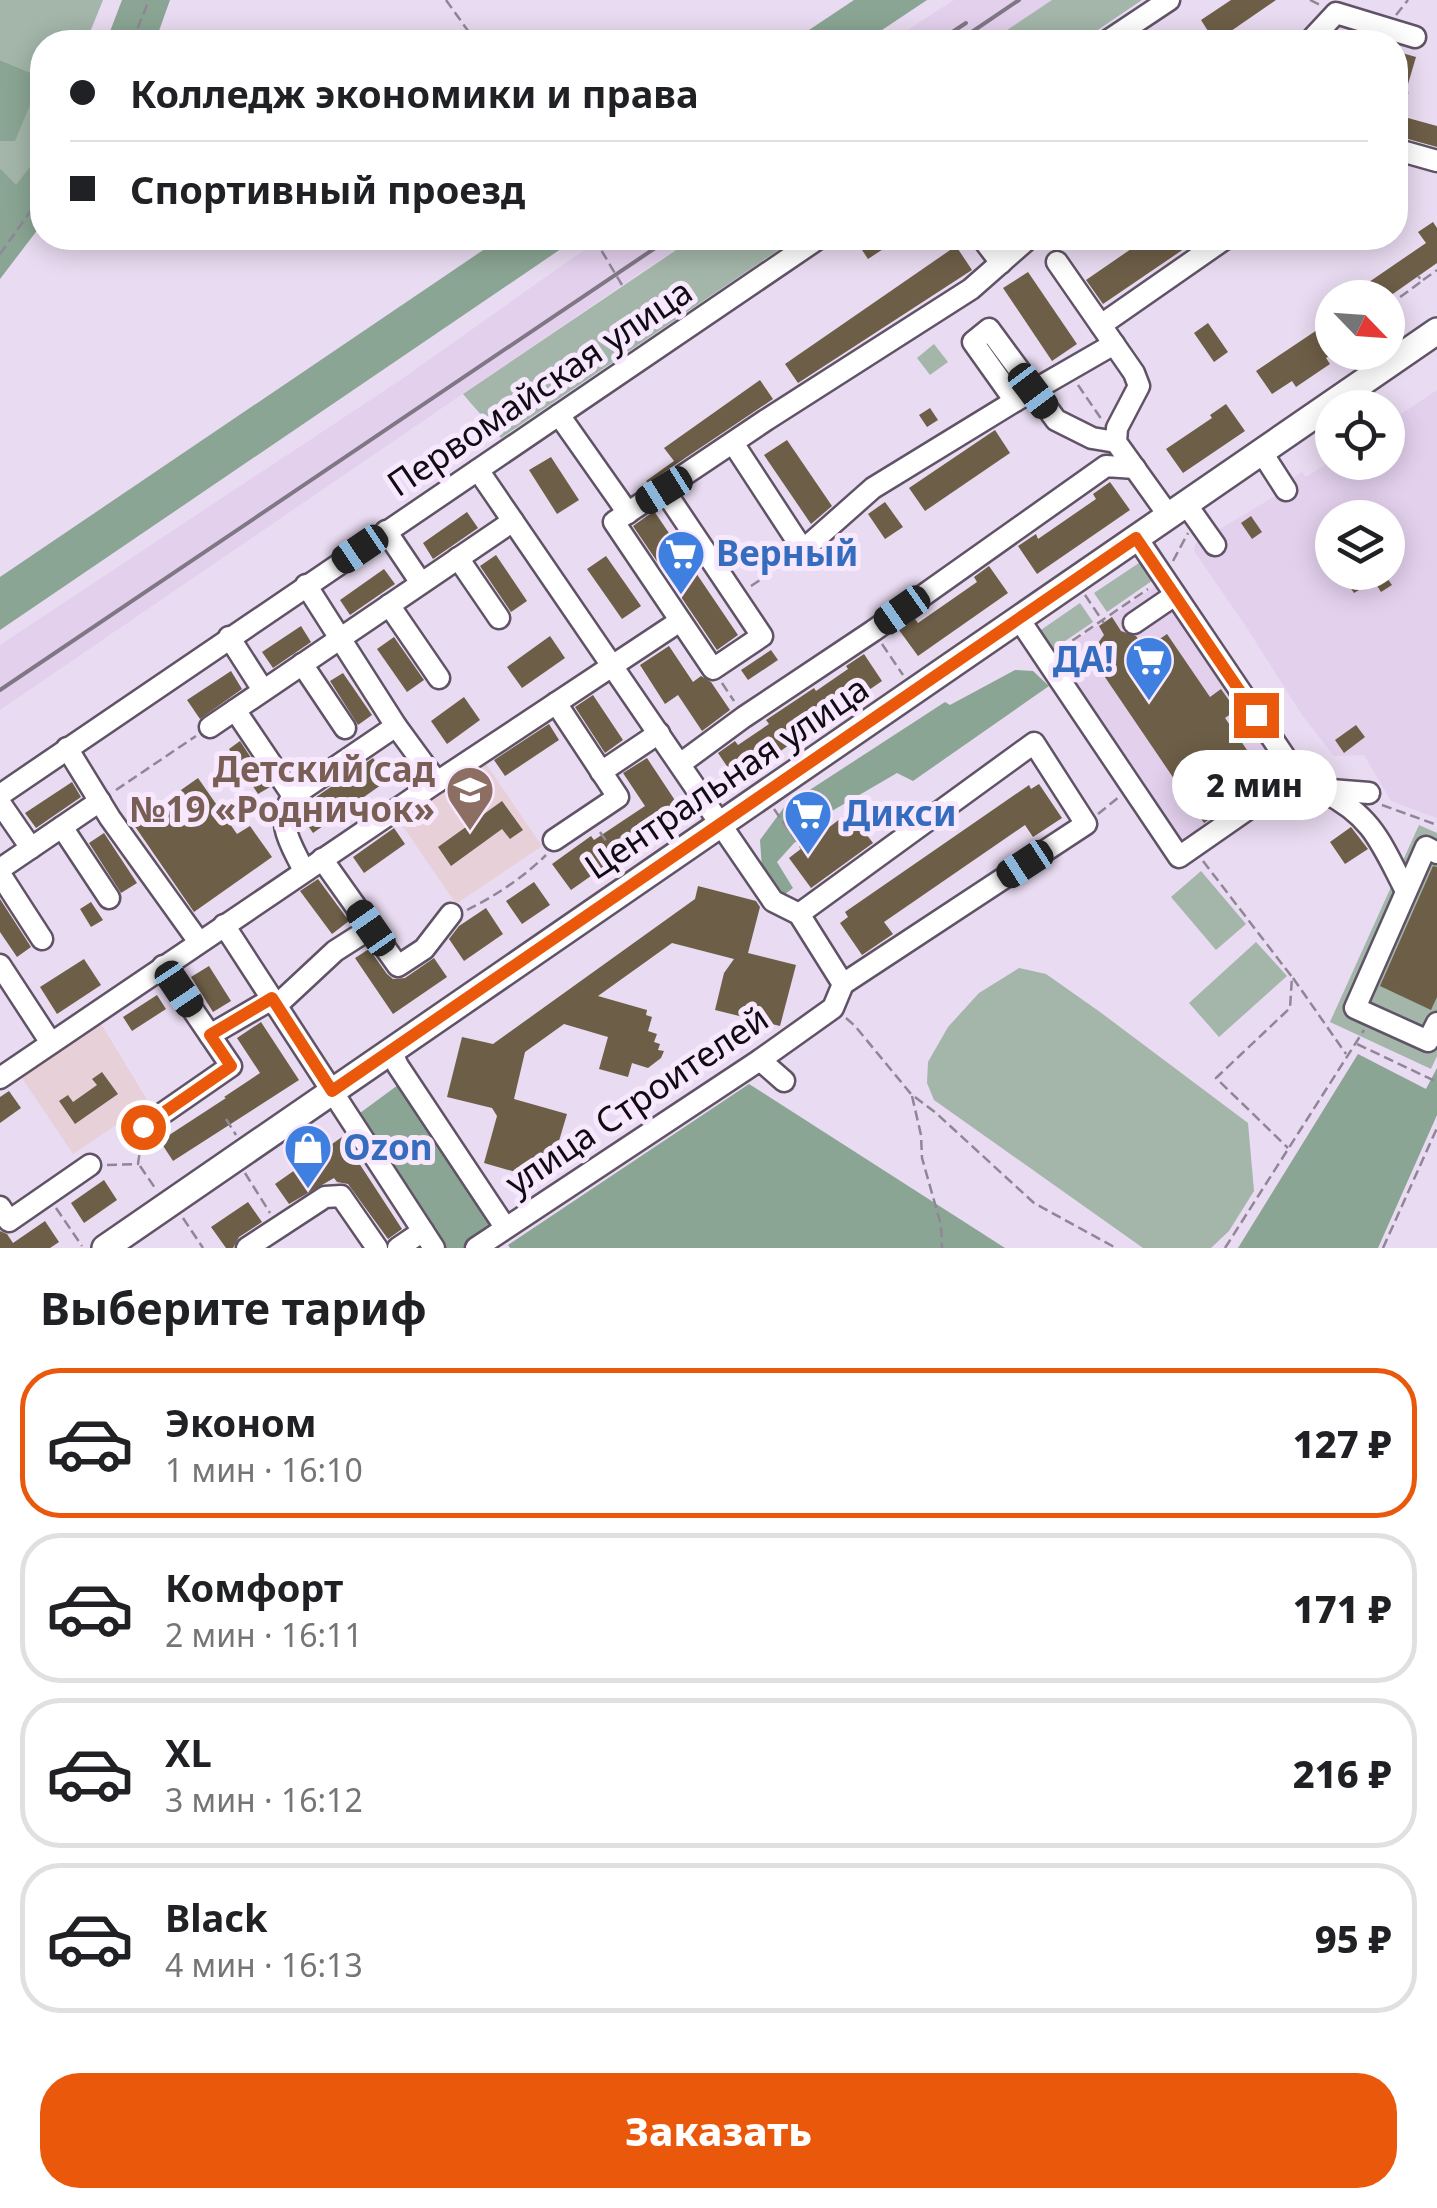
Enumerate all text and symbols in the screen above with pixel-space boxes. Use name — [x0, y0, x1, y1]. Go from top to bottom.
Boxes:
text: Колледж экономики и права — [130, 67, 699, 119]
text: Спортивный проезд — [130, 163, 525, 215]
street label: Первомайская улица — [378, 267, 701, 506]
north arrow — [1315, 280, 1405, 370]
map controls — [1315, 280, 1405, 590]
car — [1003, 358, 1063, 424]
button: locate — [1315, 390, 1405, 480]
car — [631, 461, 697, 519]
button: layers — [1315, 500, 1405, 590]
car — [327, 520, 393, 578]
supermarket icon: Верный — [655, 528, 707, 596]
place label: Верный — [716, 529, 858, 576]
car — [869, 581, 935, 639]
supermarket icon: ДА! — [1123, 634, 1175, 702]
place label: ДА! — [1053, 635, 1114, 682]
street label: Центральная улица — [575, 664, 877, 889]
route end — [1234, 693, 1279, 738]
place label: Детский сад №19 «Родничок» — [130, 745, 435, 832]
callout: 2 мин — [1174, 750, 1338, 820]
text: 2 мин — [1206, 763, 1303, 806]
school or university icon: Детский сад №19 «Родничок» — [444, 764, 496, 832]
supermarket icon: Дикси — [782, 788, 834, 856]
place label: Дикси — [843, 789, 957, 836]
car — [992, 835, 1058, 893]
car — [342, 895, 400, 961]
car — [150, 956, 208, 1022]
street label: улица Строителей — [496, 994, 777, 1205]
route start — [121, 1105, 166, 1150]
shop icon: Ozon — [282, 1122, 334, 1190]
place label: Ozon — [343, 1123, 433, 1170]
text: Выберите тариф — [40, 1277, 427, 1338]
text: Эконом — [165, 1396, 317, 1448]
icon: car — [45, 1398, 135, 1488]
text: 127 ₽ — [1293, 1417, 1392, 1469]
text: 1 мин · 16:10 — [165, 1448, 363, 1491]
text: Комфорт — [165, 1561, 343, 1613]
icon: car — [45, 1563, 135, 1653]
text: 171 ₽ — [1293, 1582, 1392, 1634]
text: 2 мин · 16:11 — [165, 1613, 363, 1656]
text: XL — [165, 1726, 212, 1778]
icon: car — [45, 1728, 135, 1818]
text: 216 ₽ — [1293, 1747, 1392, 1799]
text: 3 мин · 16:12 — [165, 1778, 363, 1821]
text: Black — [165, 1891, 268, 1943]
icon: car — [45, 1893, 135, 1983]
text: 95 ₽ — [1315, 1912, 1392, 1964]
text: 4 мин · 16:13 — [165, 1943, 363, 1986]
button: Заказать — [40, 2073, 1397, 2188]

